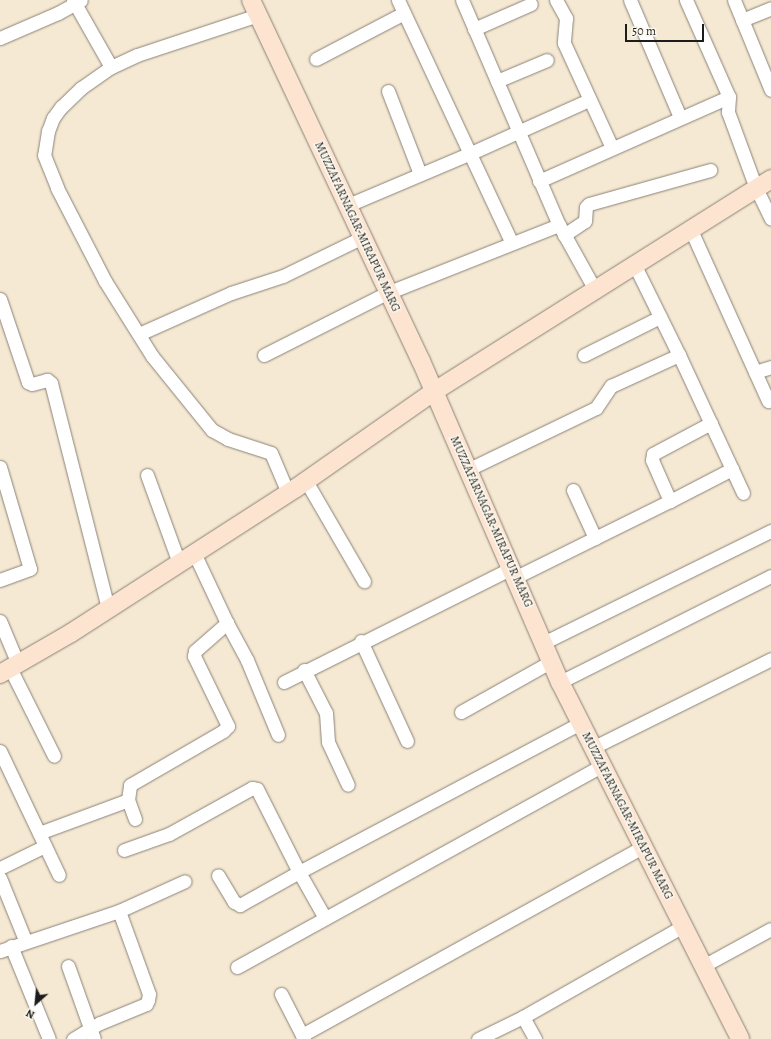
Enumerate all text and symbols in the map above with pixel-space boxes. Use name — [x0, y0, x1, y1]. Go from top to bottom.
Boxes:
scale bar — [627, 16, 706, 42]
text: 50 m — [632, 23, 656, 39]
street label: MUZZAFARNAGAR-MIRAPUR MARG — [311, 140, 403, 314]
street label: MUZZAFARNAGAR-MIRAPUR MARG — [447, 434, 535, 610]
street label: MUZZAFARNAGAR-MIRAPUR MARG — [578, 730, 676, 902]
north arrow — [16, 983, 56, 1023]
text: N — [23, 1006, 37, 1023]

